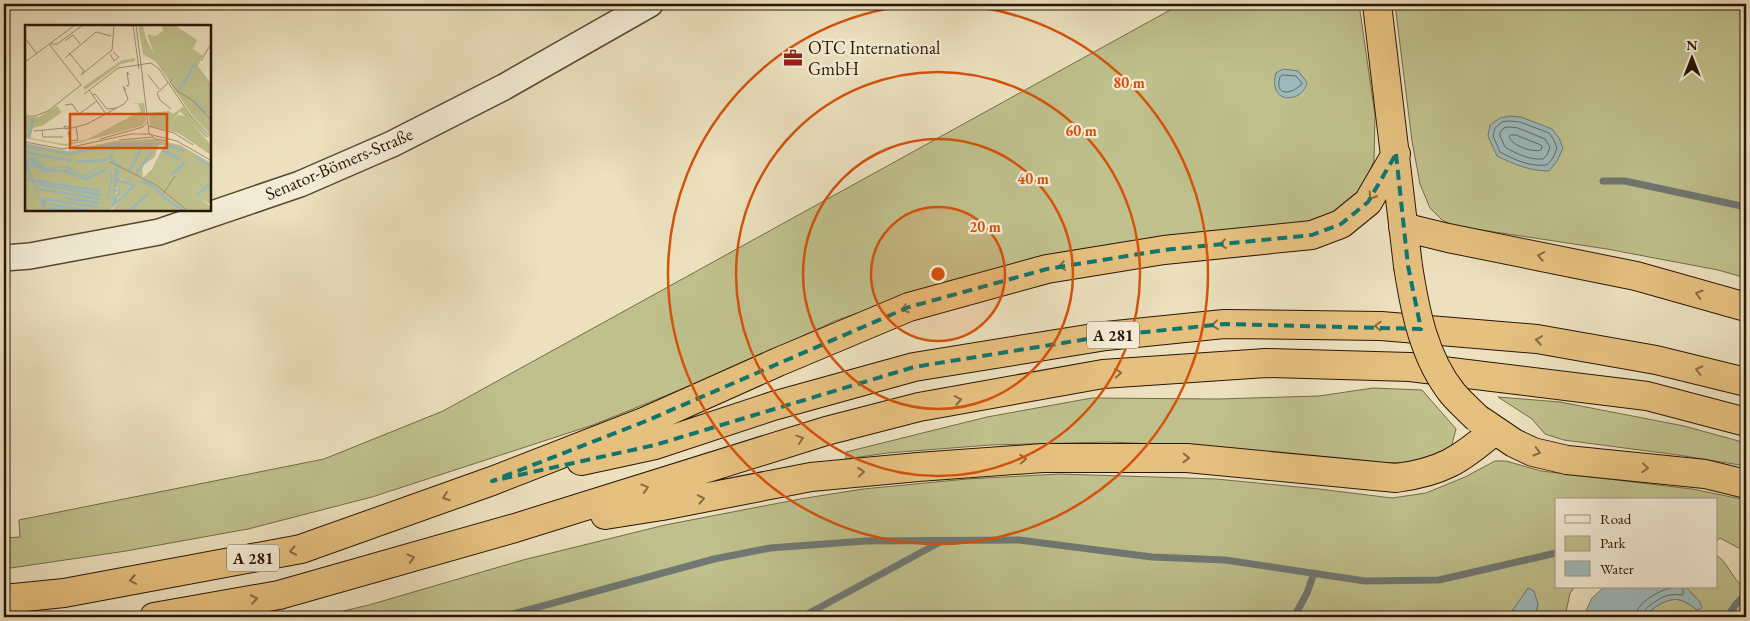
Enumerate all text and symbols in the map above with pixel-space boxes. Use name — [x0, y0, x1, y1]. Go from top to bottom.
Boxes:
inset map — [25, 25, 211, 211]
north arrow — [1668, 32, 1718, 82]
place label: OTC International GmbH — [808, 36, 940, 80]
text: N — [1686, 36, 1698, 54]
office icon: OTC International GmbH — [782, 47, 804, 69]
text: 80 m — [1113, 73, 1145, 92]
text: 60 m — [1065, 121, 1097, 140]
street label: Senator-Bömers-Straße — [262, 122, 416, 205]
text: 40 m — [1017, 169, 1049, 188]
one-way arrow — [1368, 190, 1378, 199]
text: 20 m — [969, 217, 1001, 236]
one-way arrow — [1219, 239, 1227, 250]
one-way arrow — [1537, 252, 1546, 262]
one-way arrow — [1058, 261, 1067, 271]
centre of rings — [929, 265, 947, 283]
one-way arrow — [1696, 289, 1704, 299]
one-way arrow — [902, 303, 910, 313]
one-way arrow — [1211, 319, 1219, 330]
one-way arrow — [1373, 320, 1381, 331]
road number: A 281 — [1087, 322, 1139, 348]
one-way arrow — [1535, 335, 1544, 345]
one-way arrow — [1694, 365, 1703, 376]
one-way arrow — [1114, 367, 1122, 378]
one-way arrow — [953, 396, 962, 406]
one-way arrow — [795, 435, 804, 445]
one-way arrow — [1533, 447, 1541, 457]
one-way arrow — [1182, 453, 1190, 464]
one-way arrow — [1020, 454, 1028, 465]
one-way arrow — [1641, 462, 1649, 473]
one-way arrow — [858, 467, 866, 478]
one-way arrow — [640, 484, 649, 494]
one-way arrow — [442, 491, 451, 501]
one-way arrow — [697, 494, 706, 504]
legend — [1555, 498, 1718, 588]
text: Road — [1600, 509, 1632, 528]
text: Park — [1600, 533, 1627, 552]
road number: A 281 — [227, 544, 279, 572]
one-way arrow — [289, 545, 297, 555]
one-way arrow — [406, 553, 414, 563]
text: Water — [1600, 559, 1634, 578]
one-way arrow — [129, 574, 138, 585]
one-way arrow — [249, 595, 258, 605]

